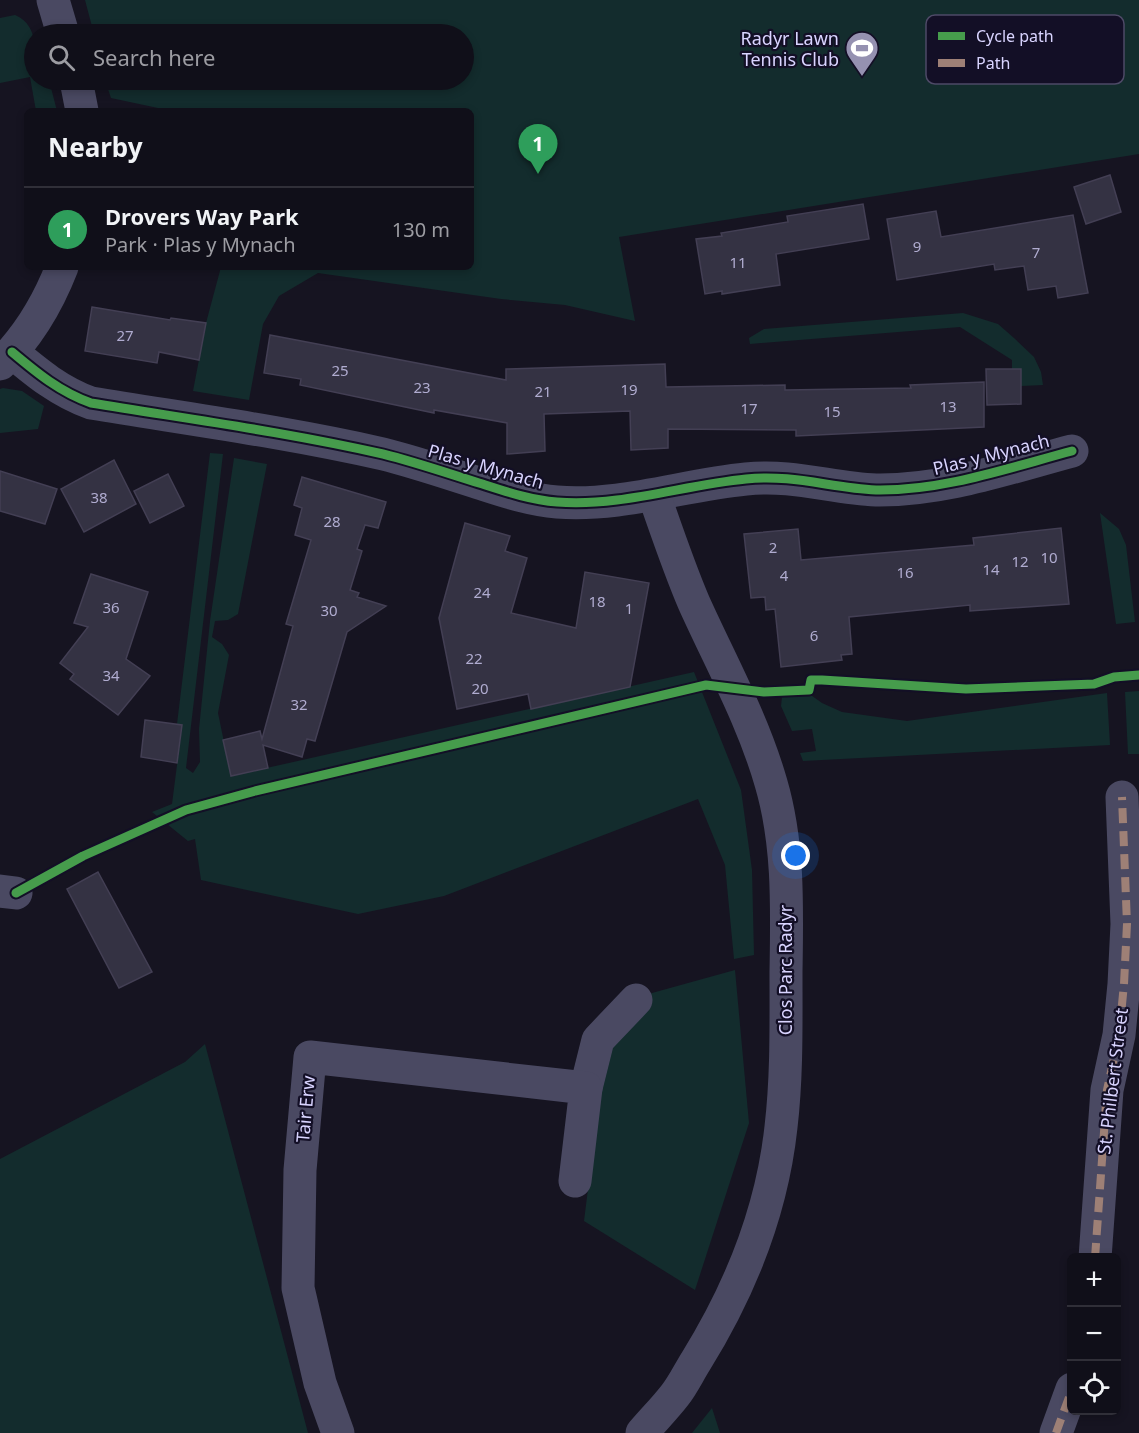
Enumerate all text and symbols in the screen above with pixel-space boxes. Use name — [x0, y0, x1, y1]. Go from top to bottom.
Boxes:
legend — [926, 15, 1124, 84]
search box — [24, 24, 474, 90]
text: Cycle path — [976, 25, 1054, 47]
place label: Radyr Lawn Tennis Club — [741, 26, 839, 71]
sports icon: Radyr Lawn Tennis Club — [844, 30, 880, 77]
icon: search — [45, 41, 78, 74]
text: Search here — [93, 42, 215, 72]
text: Path — [976, 52, 1010, 74]
pin: 1 — [518, 124, 558, 174]
text: Nearby — [48, 129, 143, 165]
text: Drovers Way Park — [105, 201, 299, 231]
text: 1 — [62, 216, 73, 243]
text: 130 m — [392, 216, 450, 243]
text: Park · Plas y Mynach — [105, 231, 296, 258]
house number: 9 — [913, 236, 921, 256]
house number: 7 — [1032, 242, 1040, 262]
house number: 11 — [729, 252, 747, 272]
house number: 27 — [116, 325, 134, 345]
house number: 25 — [331, 360, 349, 380]
house number: 23 — [413, 377, 431, 397]
house number: 19 — [620, 379, 638, 399]
house number: 21 — [534, 381, 552, 401]
house number: 13 — [939, 396, 957, 416]
house number: 17 — [740, 398, 758, 418]
house number: 15 — [823, 401, 841, 421]
street label: Plas y Mynach — [930, 428, 1052, 480]
street label: Plas y Mynach — [425, 438, 547, 494]
house number: 38 — [90, 487, 108, 507]
house number: 28 — [323, 511, 341, 531]
house number: 2 — [769, 537, 777, 557]
house number: 10 — [1040, 547, 1058, 567]
house number: 12 — [1011, 551, 1029, 571]
house number: 14 — [982, 559, 1000, 579]
house number: 16 — [896, 562, 914, 582]
house number: 4 — [780, 565, 789, 585]
house number: 24 — [473, 582, 491, 602]
house number: 18 — [588, 591, 606, 611]
house number: 36 — [102, 597, 120, 617]
house number: 1 — [625, 598, 633, 618]
house number: 30 — [320, 600, 338, 620]
house number: 6 — [810, 625, 818, 645]
house number: 22 — [465, 648, 483, 668]
house number: 34 — [102, 665, 120, 685]
house number: 20 — [471, 678, 489, 698]
house number: 32 — [290, 694, 308, 714]
your location — [781, 841, 810, 870]
street label: Clos Parc Radyr — [773, 904, 797, 1035]
street label: St. Philbert Street — [1091, 1006, 1133, 1156]
street label: Tair Erw — [290, 1075, 320, 1143]
map controls — [1067, 1253, 1121, 1415]
button: + — [1067, 1253, 1121, 1307]
button: − — [1067, 1307, 1121, 1361]
button: locate — [1067, 1361, 1121, 1415]

